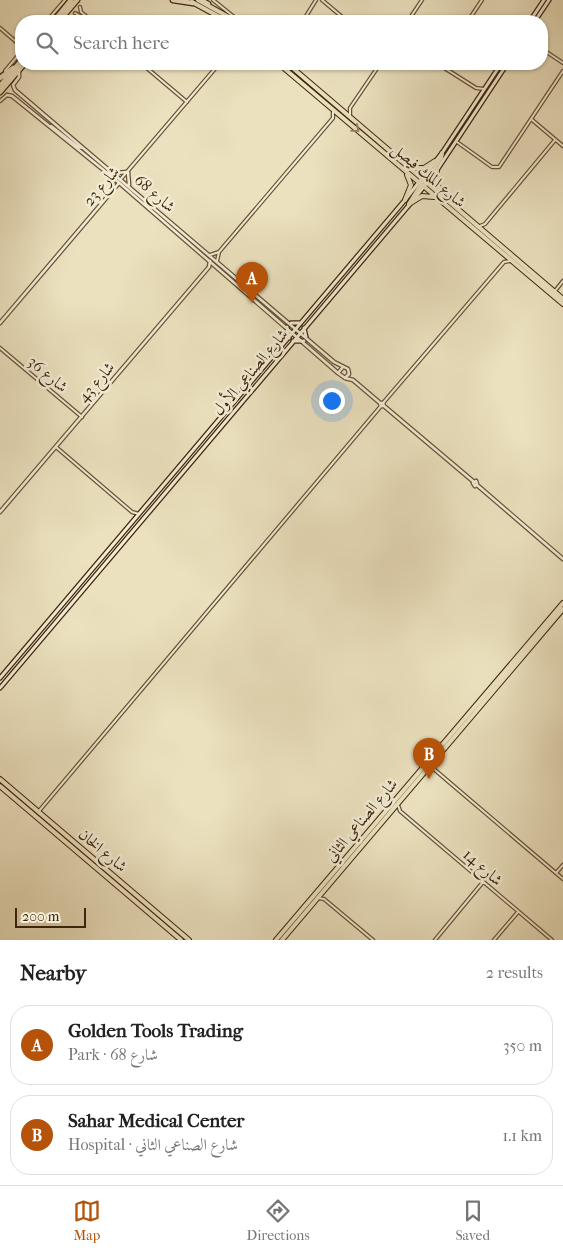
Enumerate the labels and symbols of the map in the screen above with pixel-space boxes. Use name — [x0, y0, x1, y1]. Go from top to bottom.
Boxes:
one-way arrow — [350, 124, 359, 132]
street label: شارع الملك فيصل — [386, 139, 470, 214]
street label: شارع 23 — [79, 162, 126, 212]
street label: شارع 68 — [128, 170, 179, 219]
pin: A — [236, 262, 268, 303]
street label: شارع الصناعي الأول — [207, 324, 295, 422]
street label: شارع 36 — [22, 352, 72, 399]
street label: شارع 43 — [74, 358, 122, 409]
your location — [319, 388, 345, 414]
pin: B — [413, 738, 445, 779]
street label: شارع الصناعي الثاني — [321, 775, 404, 868]
street label: شارع الخان — [72, 824, 131, 879]
street label: شارع 14 — [457, 845, 507, 892]
scale bar — [15, 905, 86, 928]

